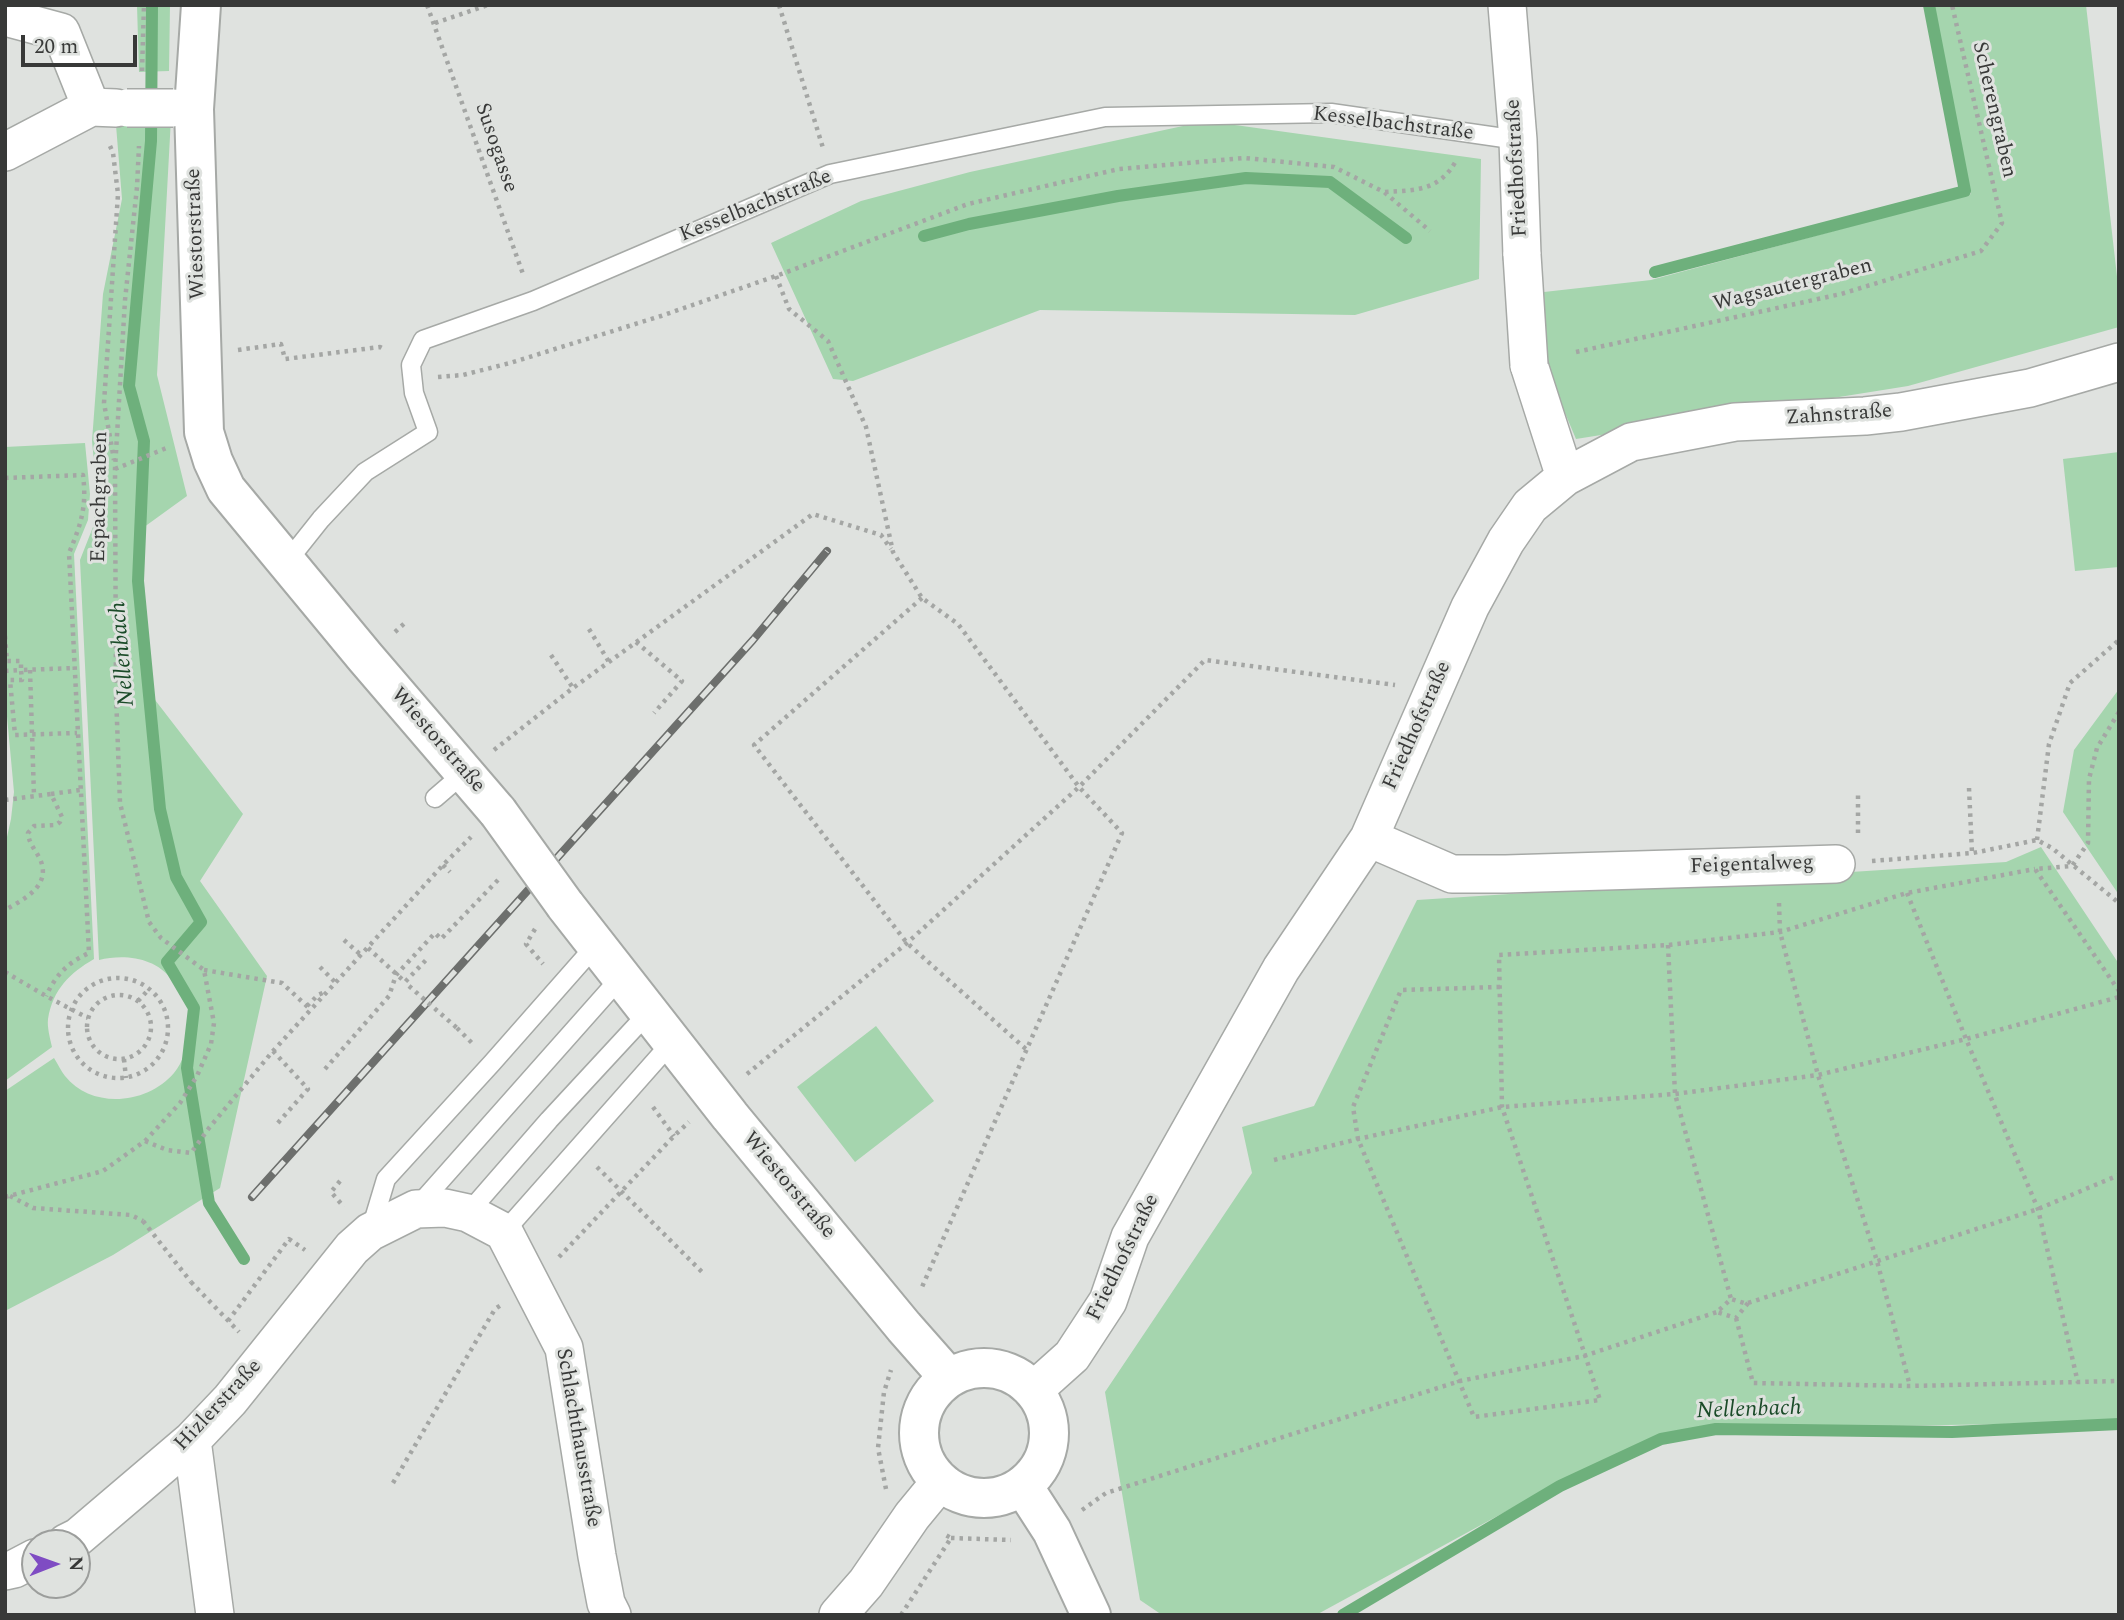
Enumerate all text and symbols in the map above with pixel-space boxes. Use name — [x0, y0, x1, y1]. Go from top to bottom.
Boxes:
scale bar — [24, 21, 140, 65]
text: 20 m — [34, 31, 78, 63]
street label: Scherengraben — [1965, 40, 2021, 180]
street label: Friedhofstraße — [1502, 98, 1534, 238]
street label: Susogasse — [468, 100, 522, 196]
street label: Kesselbachstraße — [1311, 103, 1475, 147]
street label: Kesselbachstraße — [676, 165, 836, 249]
street label: Wiestorstraße — [182, 168, 212, 300]
street label: Wagsautergraben — [1711, 254, 1875, 318]
street label: Zahnstraße — [1785, 400, 1893, 432]
street label: Espachgraben — [87, 431, 115, 563]
water label: Nellenbach — [106, 600, 142, 708]
street label: Friedhofstraße — [1378, 658, 1458, 794]
street label: Wiestorstraße — [384, 683, 490, 799]
street label: Feigentalweg — [1690, 851, 1814, 881]
street label: Wiestorstraße — [736, 1128, 840, 1244]
street label: Friedhofstraße — [1082, 1190, 1166, 1326]
street label: Schlachthausstraße — [549, 1347, 605, 1529]
street label: Hizlerstraße — [170, 1355, 268, 1457]
water label: Nellenbach — [1696, 1395, 1802, 1427]
north arrow — [21, 1529, 91, 1599]
text: N — [61, 1556, 90, 1572]

